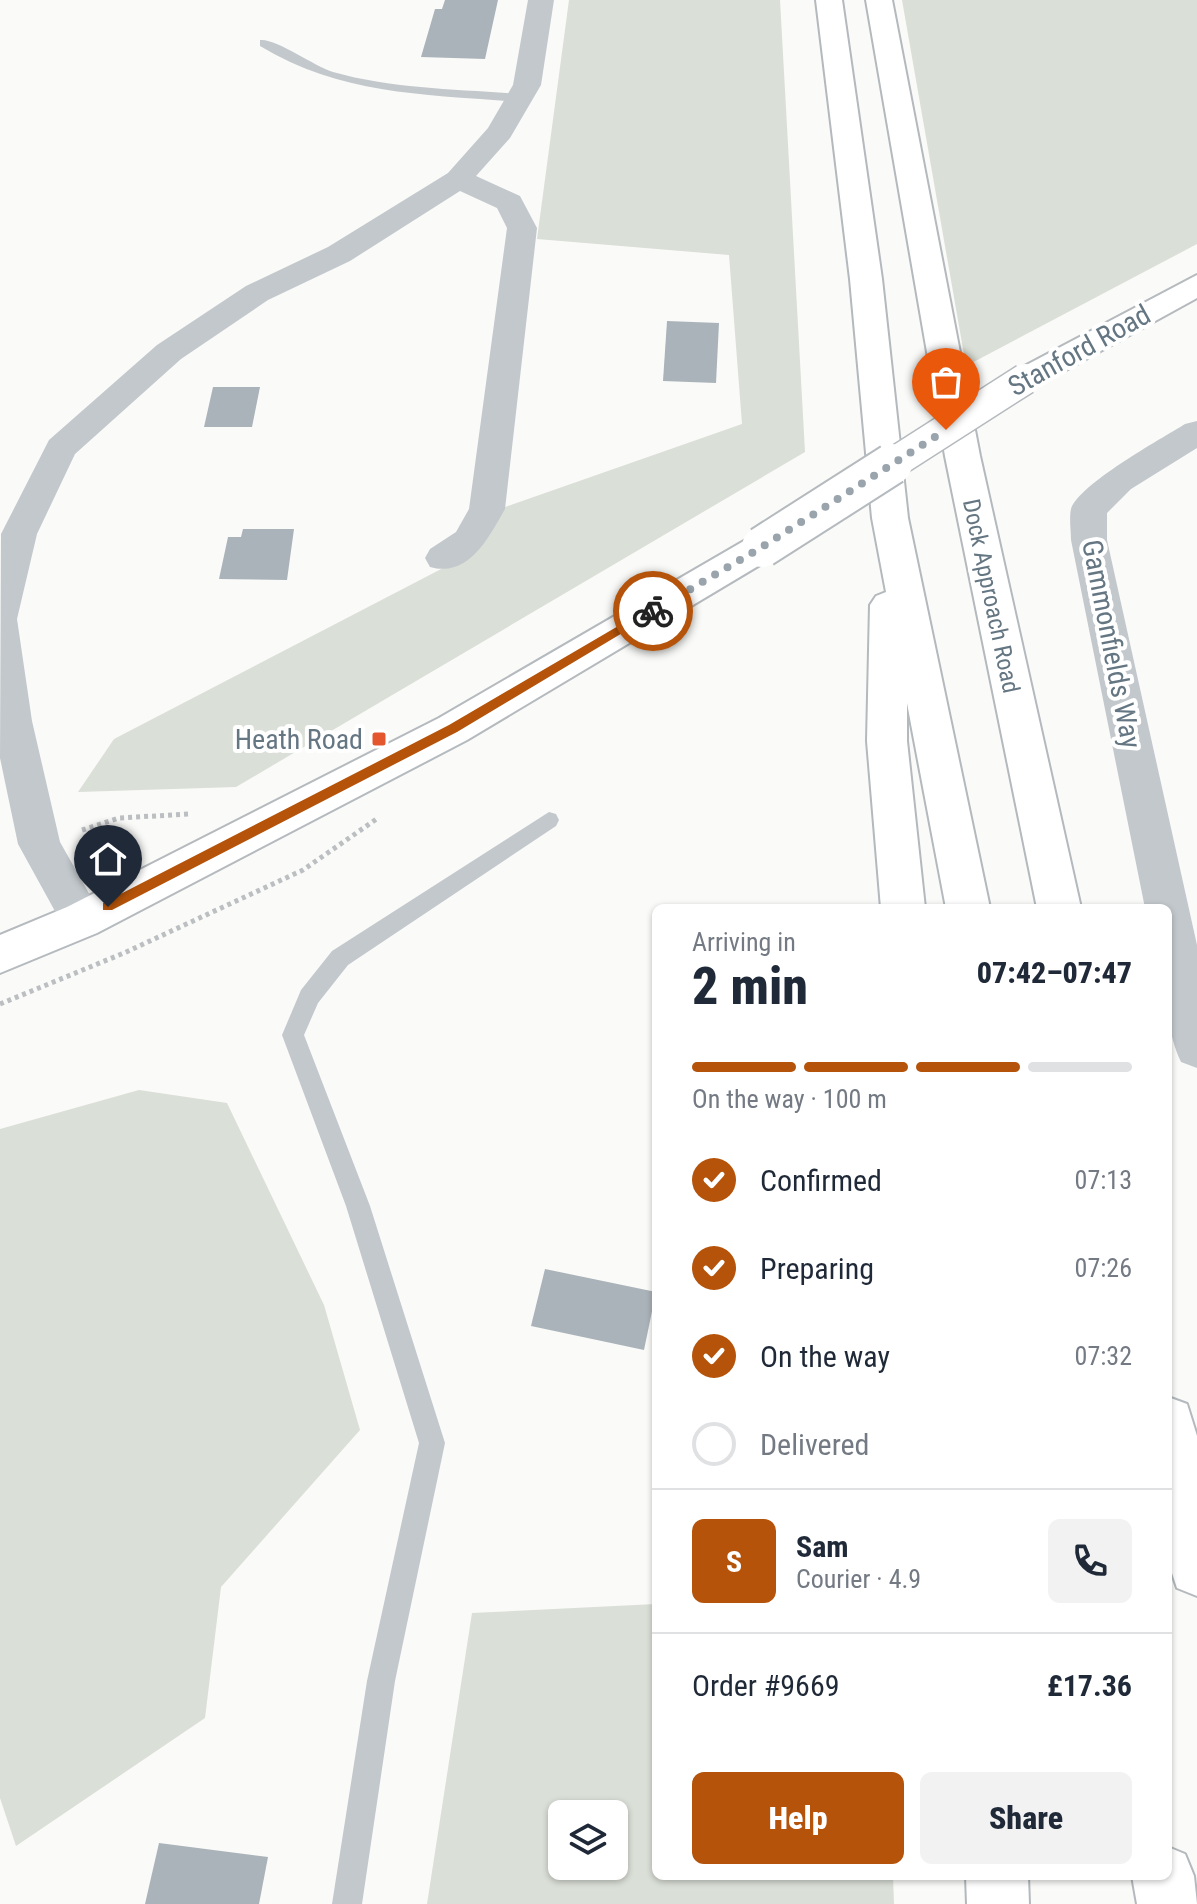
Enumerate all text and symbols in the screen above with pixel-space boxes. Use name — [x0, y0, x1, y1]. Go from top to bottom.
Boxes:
street label: Stanford Road — [1002, 298, 1156, 403]
pin — [912, 348, 980, 430]
icon: bag — [924, 360, 968, 404]
street label: Dock Approach Road — [957, 496, 1025, 696]
street label: Gammonfields Way — [1075, 537, 1148, 752]
courier — [613, 571, 693, 651]
icon: bike — [631, 589, 675, 633]
place label: Heath Road — [235, 723, 363, 756]
marker: Heath Road — [370, 730, 388, 748]
pin — [74, 825, 142, 907]
icon: home — [86, 837, 130, 881]
text: Arriving in — [692, 927, 796, 957]
text: 07:42–07:47 — [977, 955, 1132, 990]
text: 2 min — [692, 956, 808, 1017]
text: On the way · 100 m — [692, 1084, 887, 1114]
icon: check — [692, 1158, 736, 1202]
text: Confirmed — [760, 1163, 882, 1198]
text: 07:13 — [1075, 1165, 1132, 1195]
icon: check — [692, 1246, 736, 1290]
text: Preparing — [760, 1251, 874, 1286]
text: 07:26 — [1075, 1253, 1132, 1283]
icon: check — [692, 1334, 736, 1378]
text: On the way — [760, 1339, 890, 1374]
text: 07:32 — [1075, 1341, 1132, 1371]
text: Delivered — [760, 1427, 869, 1462]
button: phone — [1048, 1519, 1132, 1603]
text: Sam — [796, 1529, 849, 1564]
text: S — [726, 1544, 742, 1579]
text: Courier · 4.9 — [796, 1564, 921, 1594]
text: Order #9669 — [692, 1668, 840, 1703]
text: £17.36 — [1047, 1668, 1132, 1703]
button: Help — [692, 1772, 904, 1864]
button: Share — [920, 1772, 1132, 1864]
map controls — [548, 1800, 628, 1880]
button: layers — [548, 1800, 628, 1880]

